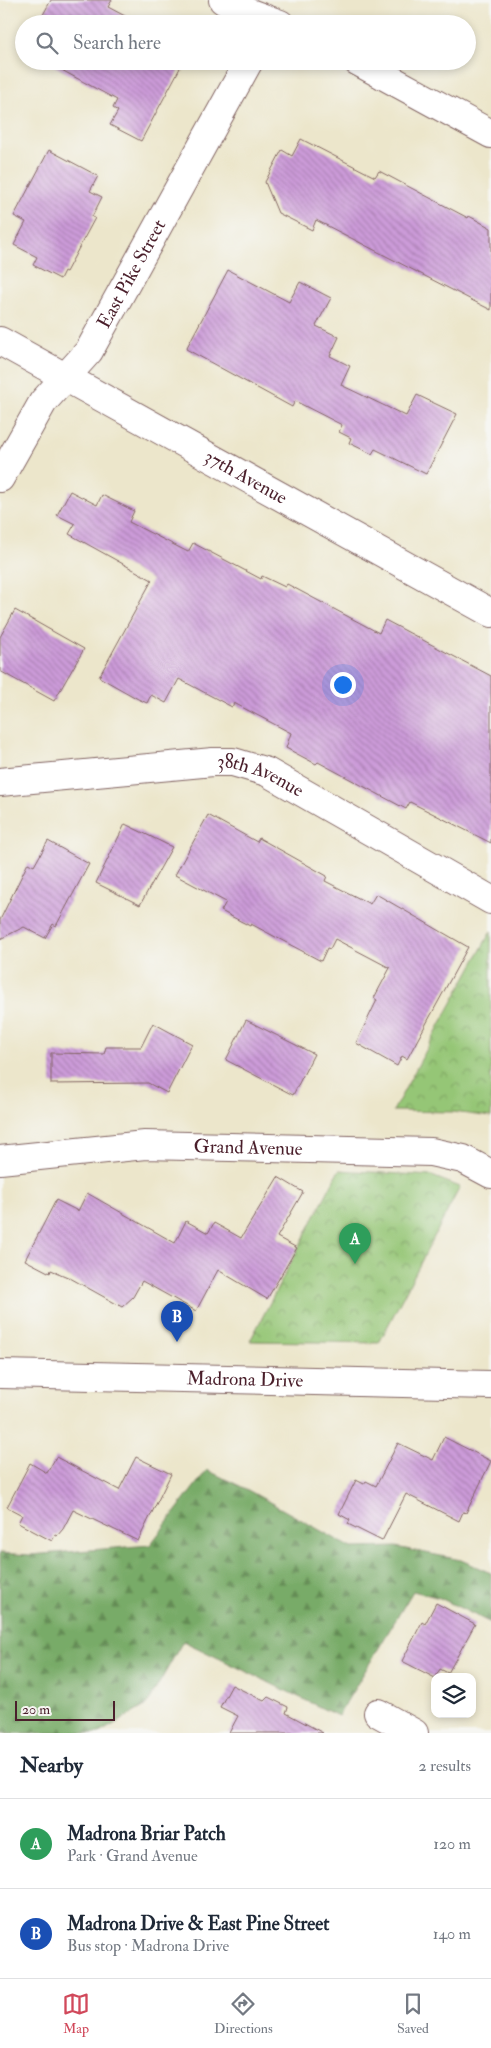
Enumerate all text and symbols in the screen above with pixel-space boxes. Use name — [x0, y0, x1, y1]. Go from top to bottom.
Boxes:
search box — [15, 15, 476, 70]
icon: search — [33, 29, 61, 57]
text: Search here — [73, 31, 161, 55]
street label: East Pike Street — [92, 215, 171, 333]
street label: 37th Avenue — [200, 445, 292, 510]
your location — [330, 672, 356, 698]
street label: 38th Avenue — [217, 750, 308, 802]
street label: Grand Avenue — [193, 1134, 303, 1161]
pin: A — [339, 1223, 371, 1264]
pin: B — [161, 1301, 193, 1342]
street label: Madrona Drive — [186, 1366, 304, 1393]
map controls — [431, 1673, 476, 1718]
button: layers — [431, 1673, 476, 1718]
scale bar — [15, 1698, 115, 1721]
text: 20 m — [22, 1701, 50, 1718]
text: Nearby — [20, 1752, 83, 1779]
text: 2 results — [418, 1756, 471, 1776]
text: Madrona Briar Patch — [67, 1822, 226, 1846]
text: A — [31, 1834, 41, 1854]
text: 120 m — [433, 1834, 471, 1854]
text: Park · Grand Avenue — [67, 1846, 198, 1866]
text: Madrona Drive & East Pine Street — [67, 1912, 329, 1936]
text: B — [31, 1924, 41, 1944]
text: 140 m — [433, 1924, 471, 1944]
text: Bus stop · Madrona Drive — [67, 1936, 229, 1956]
tab: Map — [62, 1990, 90, 2037]
tab: Directions — [214, 1990, 273, 2037]
tab: Saved — [397, 1990, 429, 2037]

